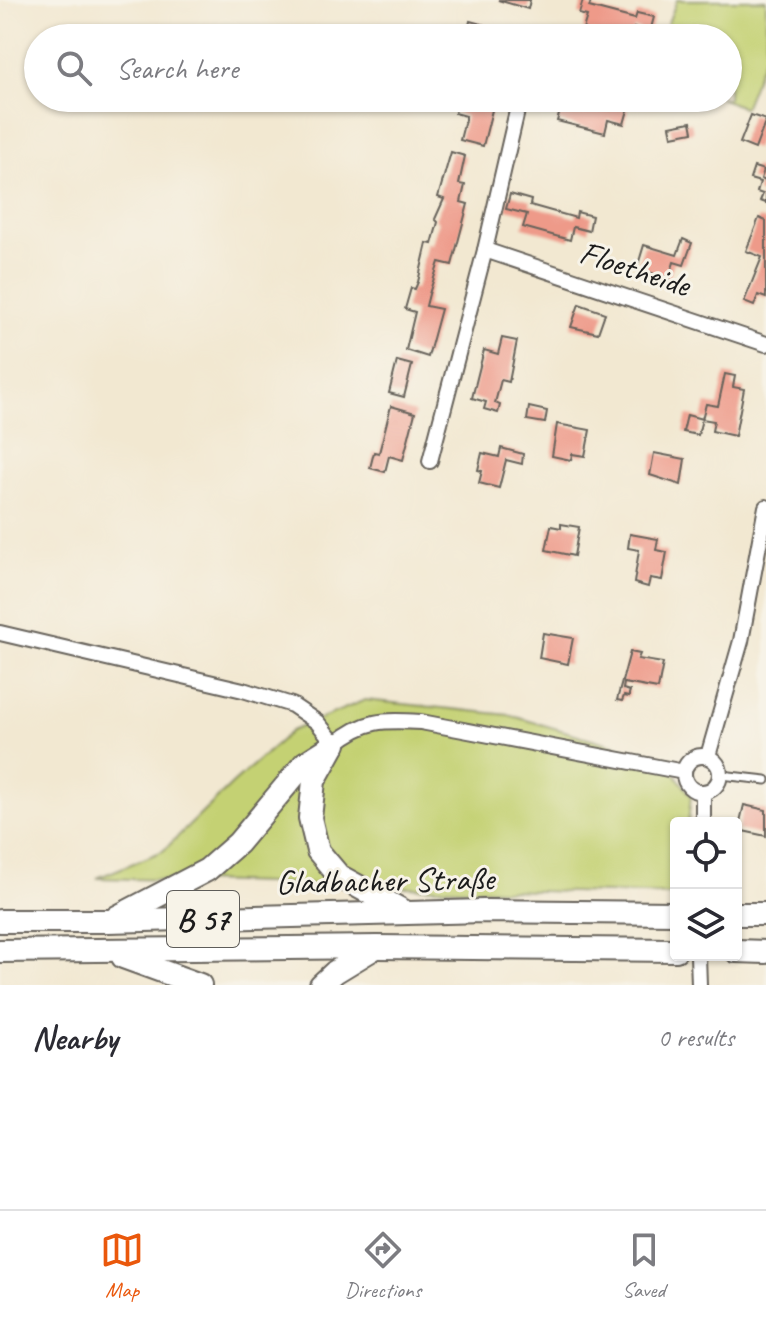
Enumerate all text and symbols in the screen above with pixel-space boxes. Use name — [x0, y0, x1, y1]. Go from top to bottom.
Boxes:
search box — [24, 24, 742, 112]
icon: search — [52, 46, 96, 90]
text: Search here — [116, 49, 238, 87]
street label: Floetheide — [574, 230, 697, 307]
map controls — [670, 817, 742, 961]
button: locate — [670, 817, 742, 889]
street label: Gladbacher Straße — [275, 857, 498, 903]
button: layers — [670, 889, 742, 961]
road number: B 57 — [167, 891, 239, 947]
text: Nearby — [32, 1016, 118, 1059]
text: 0 results — [658, 1021, 734, 1054]
tab: Map — [100, 1228, 144, 1304]
tab: Directions — [345, 1228, 421, 1304]
tab: Saved — [622, 1228, 666, 1304]

